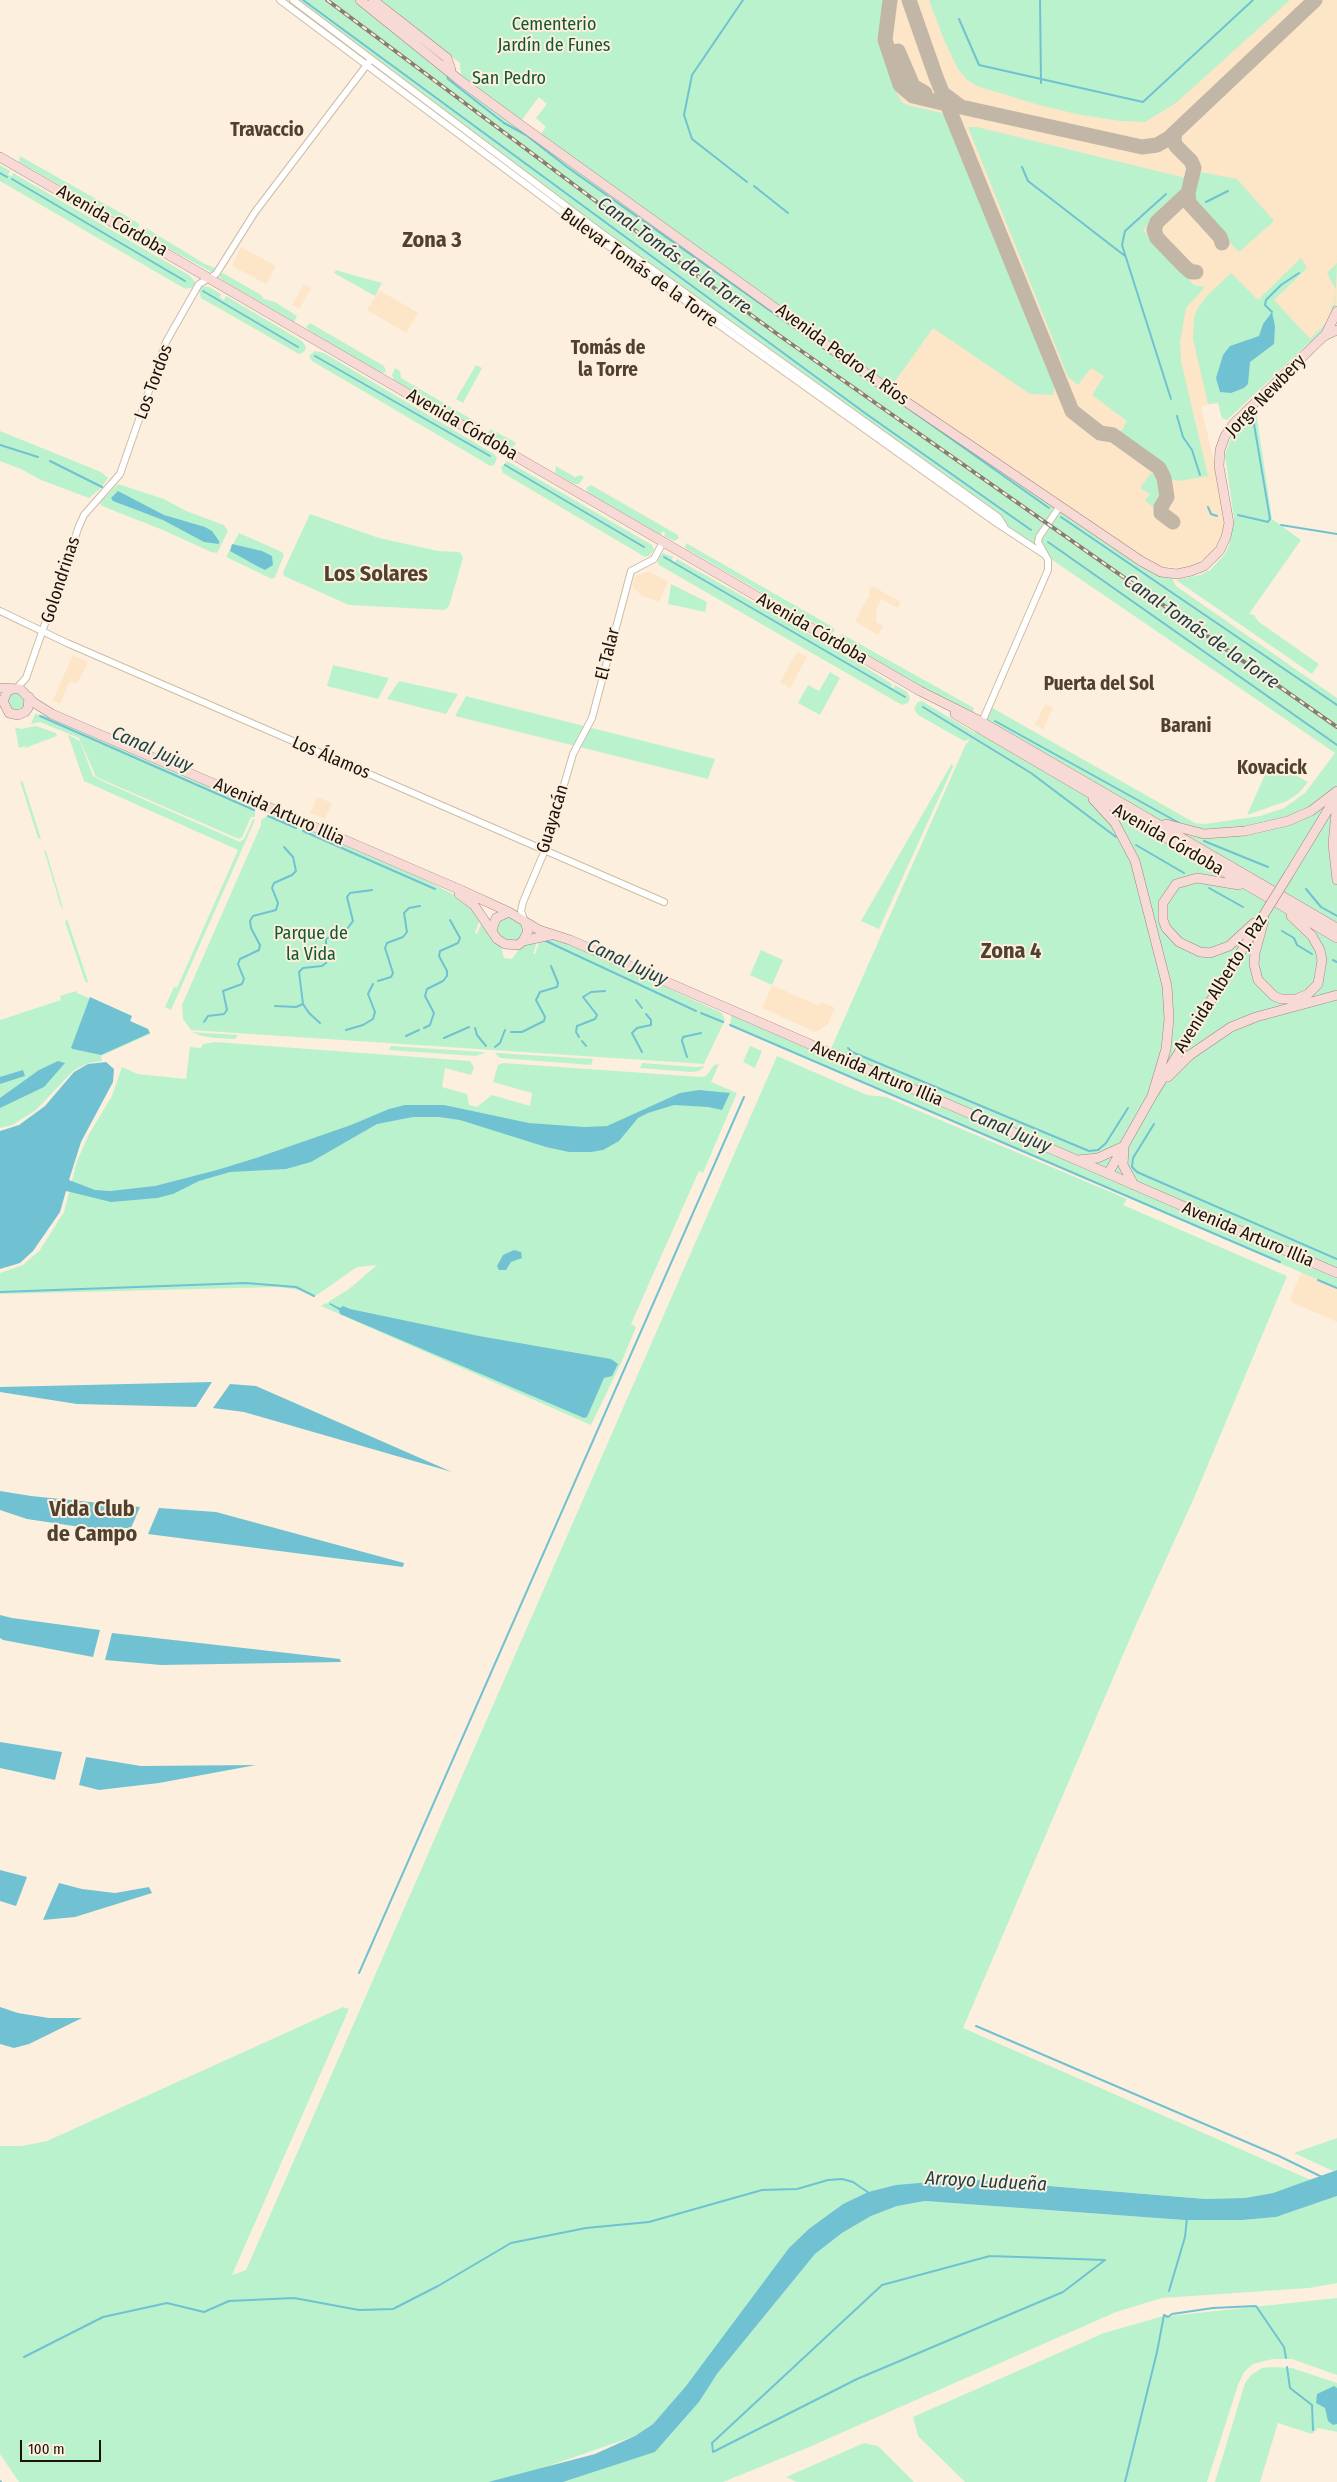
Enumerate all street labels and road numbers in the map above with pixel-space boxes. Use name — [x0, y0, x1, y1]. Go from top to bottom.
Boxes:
street label: Avenida Córdoba — [53, 181, 171, 261]
street label: Bulevar Tomás de la Torre — [556, 204, 722, 332]
street label: Avenida Pedro A. Ríos — [771, 300, 913, 410]
street label: Los Tordos — [130, 341, 178, 423]
street label: Jorge Newbery — [1221, 350, 1311, 442]
street label: Avenida Córdoba — [403, 385, 521, 465]
street label: Golondrinas — [37, 534, 85, 626]
street label: Avenida Córdoba — [753, 589, 871, 669]
street label: El Talar — [591, 626, 625, 682]
street label: Los Álamos — [289, 732, 373, 784]
street label: Avenida Arturo Illia — [210, 773, 348, 851]
street label: Guayacán — [532, 782, 574, 856]
street label: Avenida Córdoba — [1109, 800, 1227, 880]
street label: Avenida Alberto J. Paz — [1170, 911, 1272, 1057]
street label: Avenida Arturo Illia — [808, 1036, 946, 1112]
street label: Avenida Arturo Illia — [1179, 1197, 1317, 1273]

